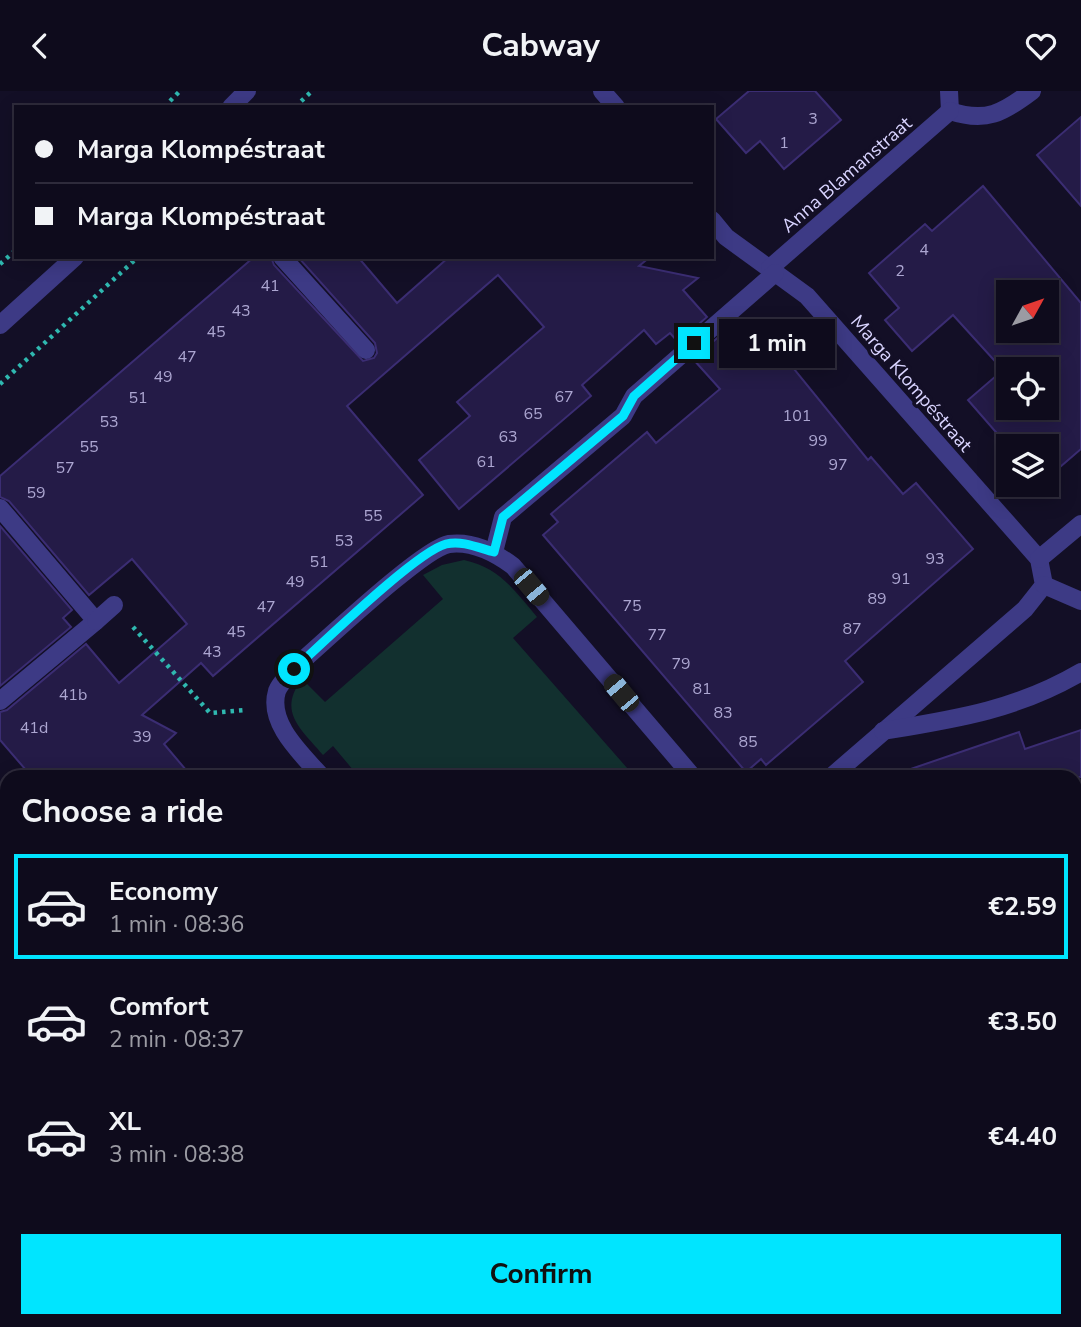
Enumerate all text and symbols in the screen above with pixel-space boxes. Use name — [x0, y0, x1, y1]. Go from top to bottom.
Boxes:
text: Cabway — [481, 24, 600, 67]
icon: back — [21, 27, 59, 65]
icon: heart — [1022, 27, 1060, 65]
house number: 3 — [808, 108, 818, 130]
street label: Anna Blamanstraat — [776, 111, 918, 239]
text: Marga Klompéstraat — [77, 132, 325, 167]
house number: 1 — [779, 132, 789, 154]
text: Marga Klompéstraat — [77, 199, 325, 234]
house number: 4 — [919, 239, 929, 261]
house number: 2 — [895, 260, 905, 282]
house number: 41 — [260, 275, 280, 297]
north arrow — [996, 280, 1059, 343]
map controls — [996, 280, 1059, 497]
house number: 43 — [231, 300, 251, 322]
street label: Marga Klompéstraat — [844, 310, 978, 458]
callout: 1 min — [718, 319, 834, 367]
house number: 45 — [206, 321, 226, 343]
route end — [678, 327, 710, 359]
text: 1 min — [747, 328, 807, 359]
house number: 47 — [177, 346, 197, 368]
button: locate — [996, 357, 1059, 420]
house number: 49 — [153, 366, 173, 388]
house number: 67 — [554, 386, 574, 408]
house number: 51 — [128, 387, 148, 409]
house number: 65 — [523, 403, 543, 425]
house number: 101 — [783, 405, 811, 427]
house number: 53 — [99, 411, 119, 433]
house number: 63 — [498, 426, 518, 448]
house number: 99 — [808, 430, 828, 452]
button: layers — [996, 434, 1059, 497]
house number: 55 — [79, 436, 99, 458]
house number: 61 — [476, 451, 496, 473]
house number: 97 — [828, 454, 848, 476]
house number: 57 — [55, 457, 75, 479]
house number: 59 — [26, 482, 46, 504]
house number: 55 — [363, 505, 383, 527]
house number: 53 — [334, 530, 354, 552]
house number: 93 — [925, 548, 945, 570]
house number: 51 — [309, 551, 329, 573]
car — [510, 564, 553, 610]
house number: 91 — [891, 568, 911, 590]
house number: 49 — [285, 571, 305, 593]
house number: 89 — [867, 588, 887, 610]
house number: 75 — [622, 595, 642, 617]
house number: 47 — [256, 596, 276, 618]
house number: 87 — [842, 618, 862, 640]
house number: 45 — [226, 621, 246, 643]
house number: 77 — [647, 624, 667, 646]
house number: 43 — [202, 641, 222, 663]
route start — [278, 653, 310, 685]
house number: 79 — [671, 653, 691, 675]
car — [600, 670, 643, 716]
house number: 81 — [692, 678, 712, 700]
house number: 41b — [59, 684, 87, 706]
house number: 83 — [713, 702, 733, 724]
house number: 41d — [20, 717, 48, 739]
house number: 39 — [132, 726, 152, 748]
house number: 85 — [738, 731, 758, 753]
text: Choose a ride — [21, 790, 223, 833]
text: Economy — [109, 874, 218, 909]
icon: car — [25, 875, 88, 938]
text: €2.59 — [988, 889, 1057, 924]
text: 1 min · 08:36 — [109, 909, 244, 940]
text: Comfort — [109, 989, 209, 1024]
icon: car — [25, 990, 88, 1053]
text: €3.50 — [988, 1004, 1057, 1039]
text: 2 min · 08:37 — [109, 1024, 244, 1055]
text: XL — [109, 1104, 141, 1139]
icon: car — [25, 1105, 88, 1168]
text: €4.40 — [988, 1119, 1057, 1154]
text: 3 min · 08:38 — [109, 1139, 244, 1170]
button: Confirm — [21, 1234, 1061, 1314]

